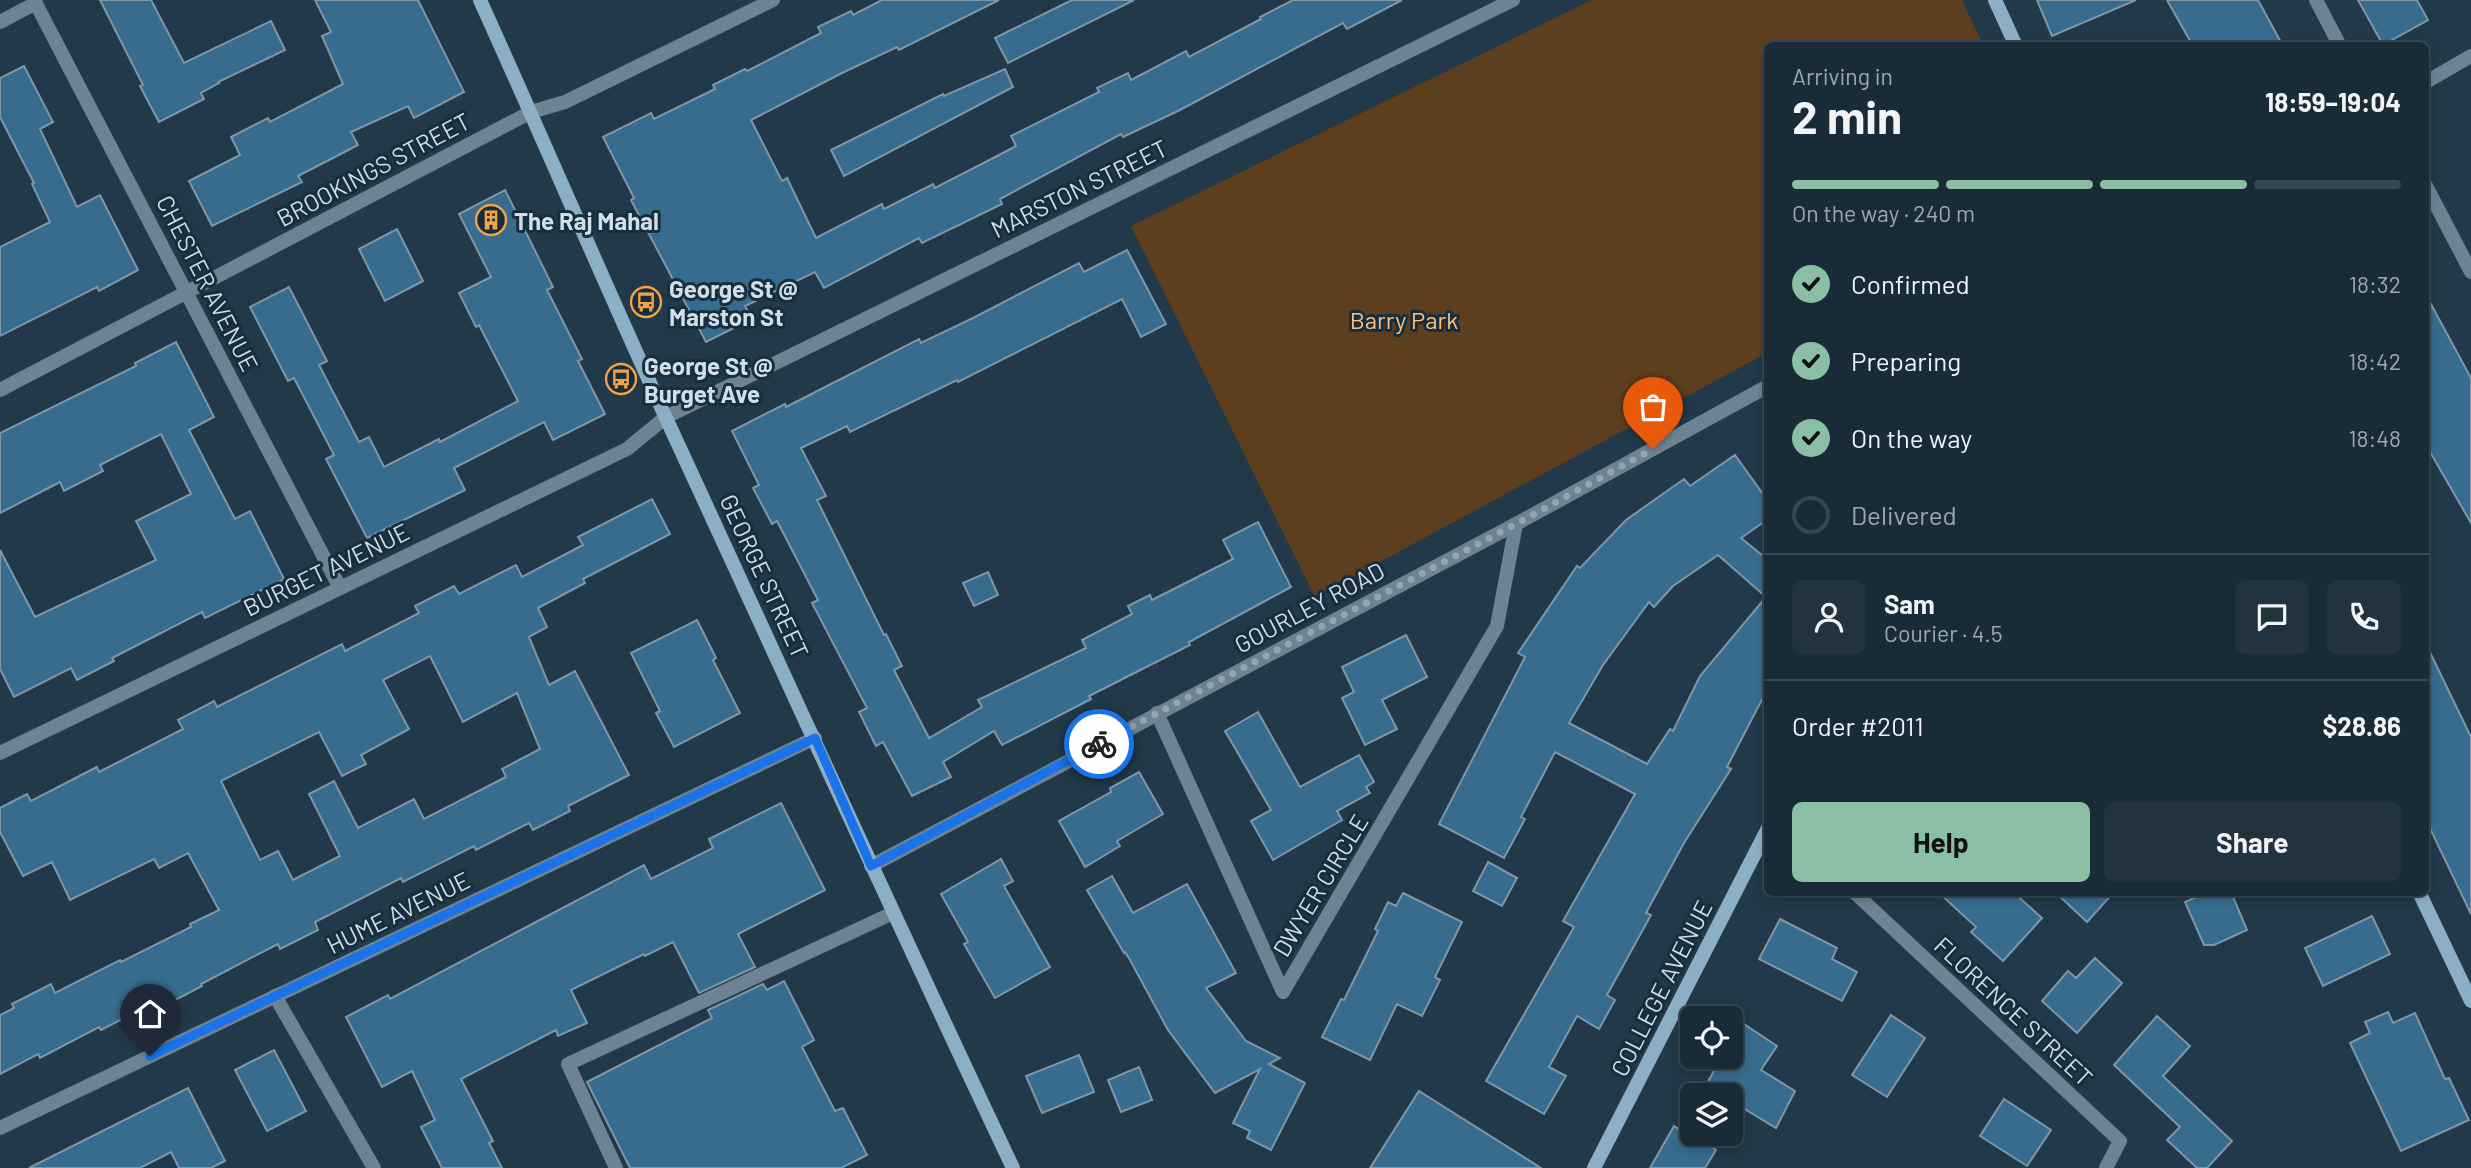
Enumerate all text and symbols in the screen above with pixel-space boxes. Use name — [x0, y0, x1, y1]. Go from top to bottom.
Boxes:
text: Arriving in — [1792, 62, 1893, 90]
text: 18:59–19:04 — [2265, 86, 2401, 117]
text: 2 min — [1792, 88, 1902, 143]
street label: BROOKINGS STREET — [271, 106, 475, 232]
street label: MARSTON STREET — [986, 133, 1172, 243]
street label: CHESTER AVENUE — [151, 190, 265, 376]
text: On the way · 240 m — [1792, 199, 1975, 227]
building icon: The Raj Mahal — [474, 203, 508, 237]
place label: The Raj Mahal — [514, 206, 659, 235]
icon: check — [1792, 265, 1830, 303]
text: Confirmed — [1851, 268, 1970, 299]
text: 18:32 — [2349, 270, 2401, 298]
place label: George St @ Marston St — [669, 274, 798, 331]
bus stop icon: George St @ Marston St — [629, 285, 663, 319]
park label: Barry Park — [1350, 305, 1458, 334]
icon: check — [1792, 342, 1830, 380]
text: Preparing — [1851, 345, 1961, 376]
text: 18:42 — [2348, 347, 2401, 375]
place label: George St @ Burget Ave — [644, 351, 773, 408]
bus stop icon: George St @ Burget Ave — [604, 362, 638, 396]
pin — [1623, 377, 1683, 449]
icon: bag — [1634, 388, 1672, 426]
icon: check — [1792, 419, 1830, 457]
text: On the way — [1851, 422, 1972, 453]
text: 18:48 — [2349, 424, 2401, 452]
street label: GEORGE STREET — [714, 489, 816, 663]
text: Delivered — [1851, 499, 1957, 530]
street label: BURGET AVENUE — [238, 516, 414, 622]
street label: GOURLEY ROAD — [1229, 555, 1389, 659]
button: person — [1792, 580, 1866, 654]
button: chat — [2235, 580, 2309, 654]
button: phone — [2327, 580, 2401, 654]
text: Sam — [1884, 588, 1935, 619]
text: Courier · 4.5 — [1884, 619, 2003, 647]
courier — [1064, 709, 1134, 779]
text: Order #2011 — [1792, 710, 1924, 741]
text: $28.86 — [2322, 710, 2401, 741]
icon: bike — [1080, 725, 1118, 763]
button: Help — [1792, 802, 2090, 882]
button: Share — [2104, 802, 2401, 882]
street label: DWYER CIRCLE — [1266, 809, 1374, 961]
street label: HUME AVENUE — [322, 865, 474, 959]
street label: COLLEGE AVENUE — [1604, 895, 1718, 1081]
street label: FLORENCE STREET — [1929, 930, 2099, 1092]
pin — [120, 984, 180, 1056]
icon: home — [131, 995, 169, 1033]
map controls — [1680, 1006, 1743, 1146]
button: locate — [1680, 1006, 1743, 1069]
button: layers — [1680, 1083, 1743, 1146]

